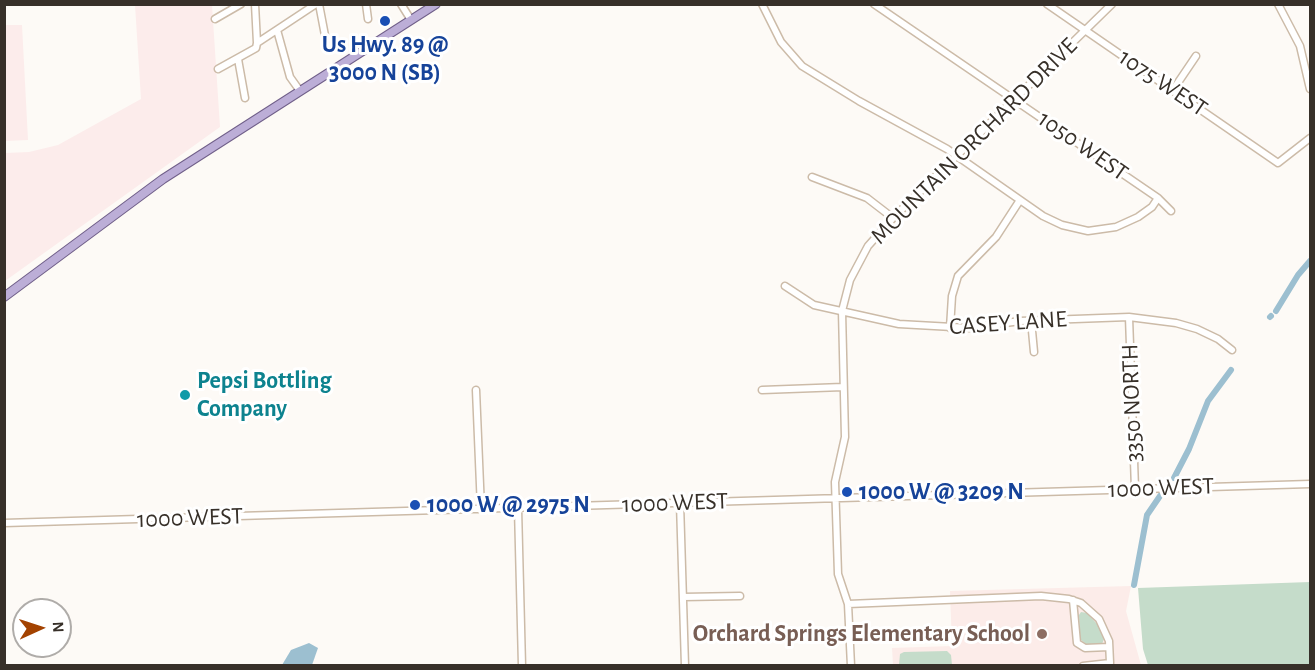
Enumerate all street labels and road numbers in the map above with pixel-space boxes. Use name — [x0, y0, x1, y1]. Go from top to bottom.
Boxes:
street label: MOUNTAIN ORCHARD DRIVE — [865, 32, 1083, 250]
street label: 1075 WEST — [1113, 43, 1213, 123]
street label: 1050 WEST — [1032, 105, 1134, 187]
street label: CASEY LANE — [948, 305, 1068, 341]
street label: 3350 NORTH — [1116, 343, 1148, 463]
street label: 1000 WEST — [1108, 472, 1214, 504]
street label: 1000 WEST — [622, 487, 728, 519]
street label: 1000 WEST — [137, 502, 243, 534]

